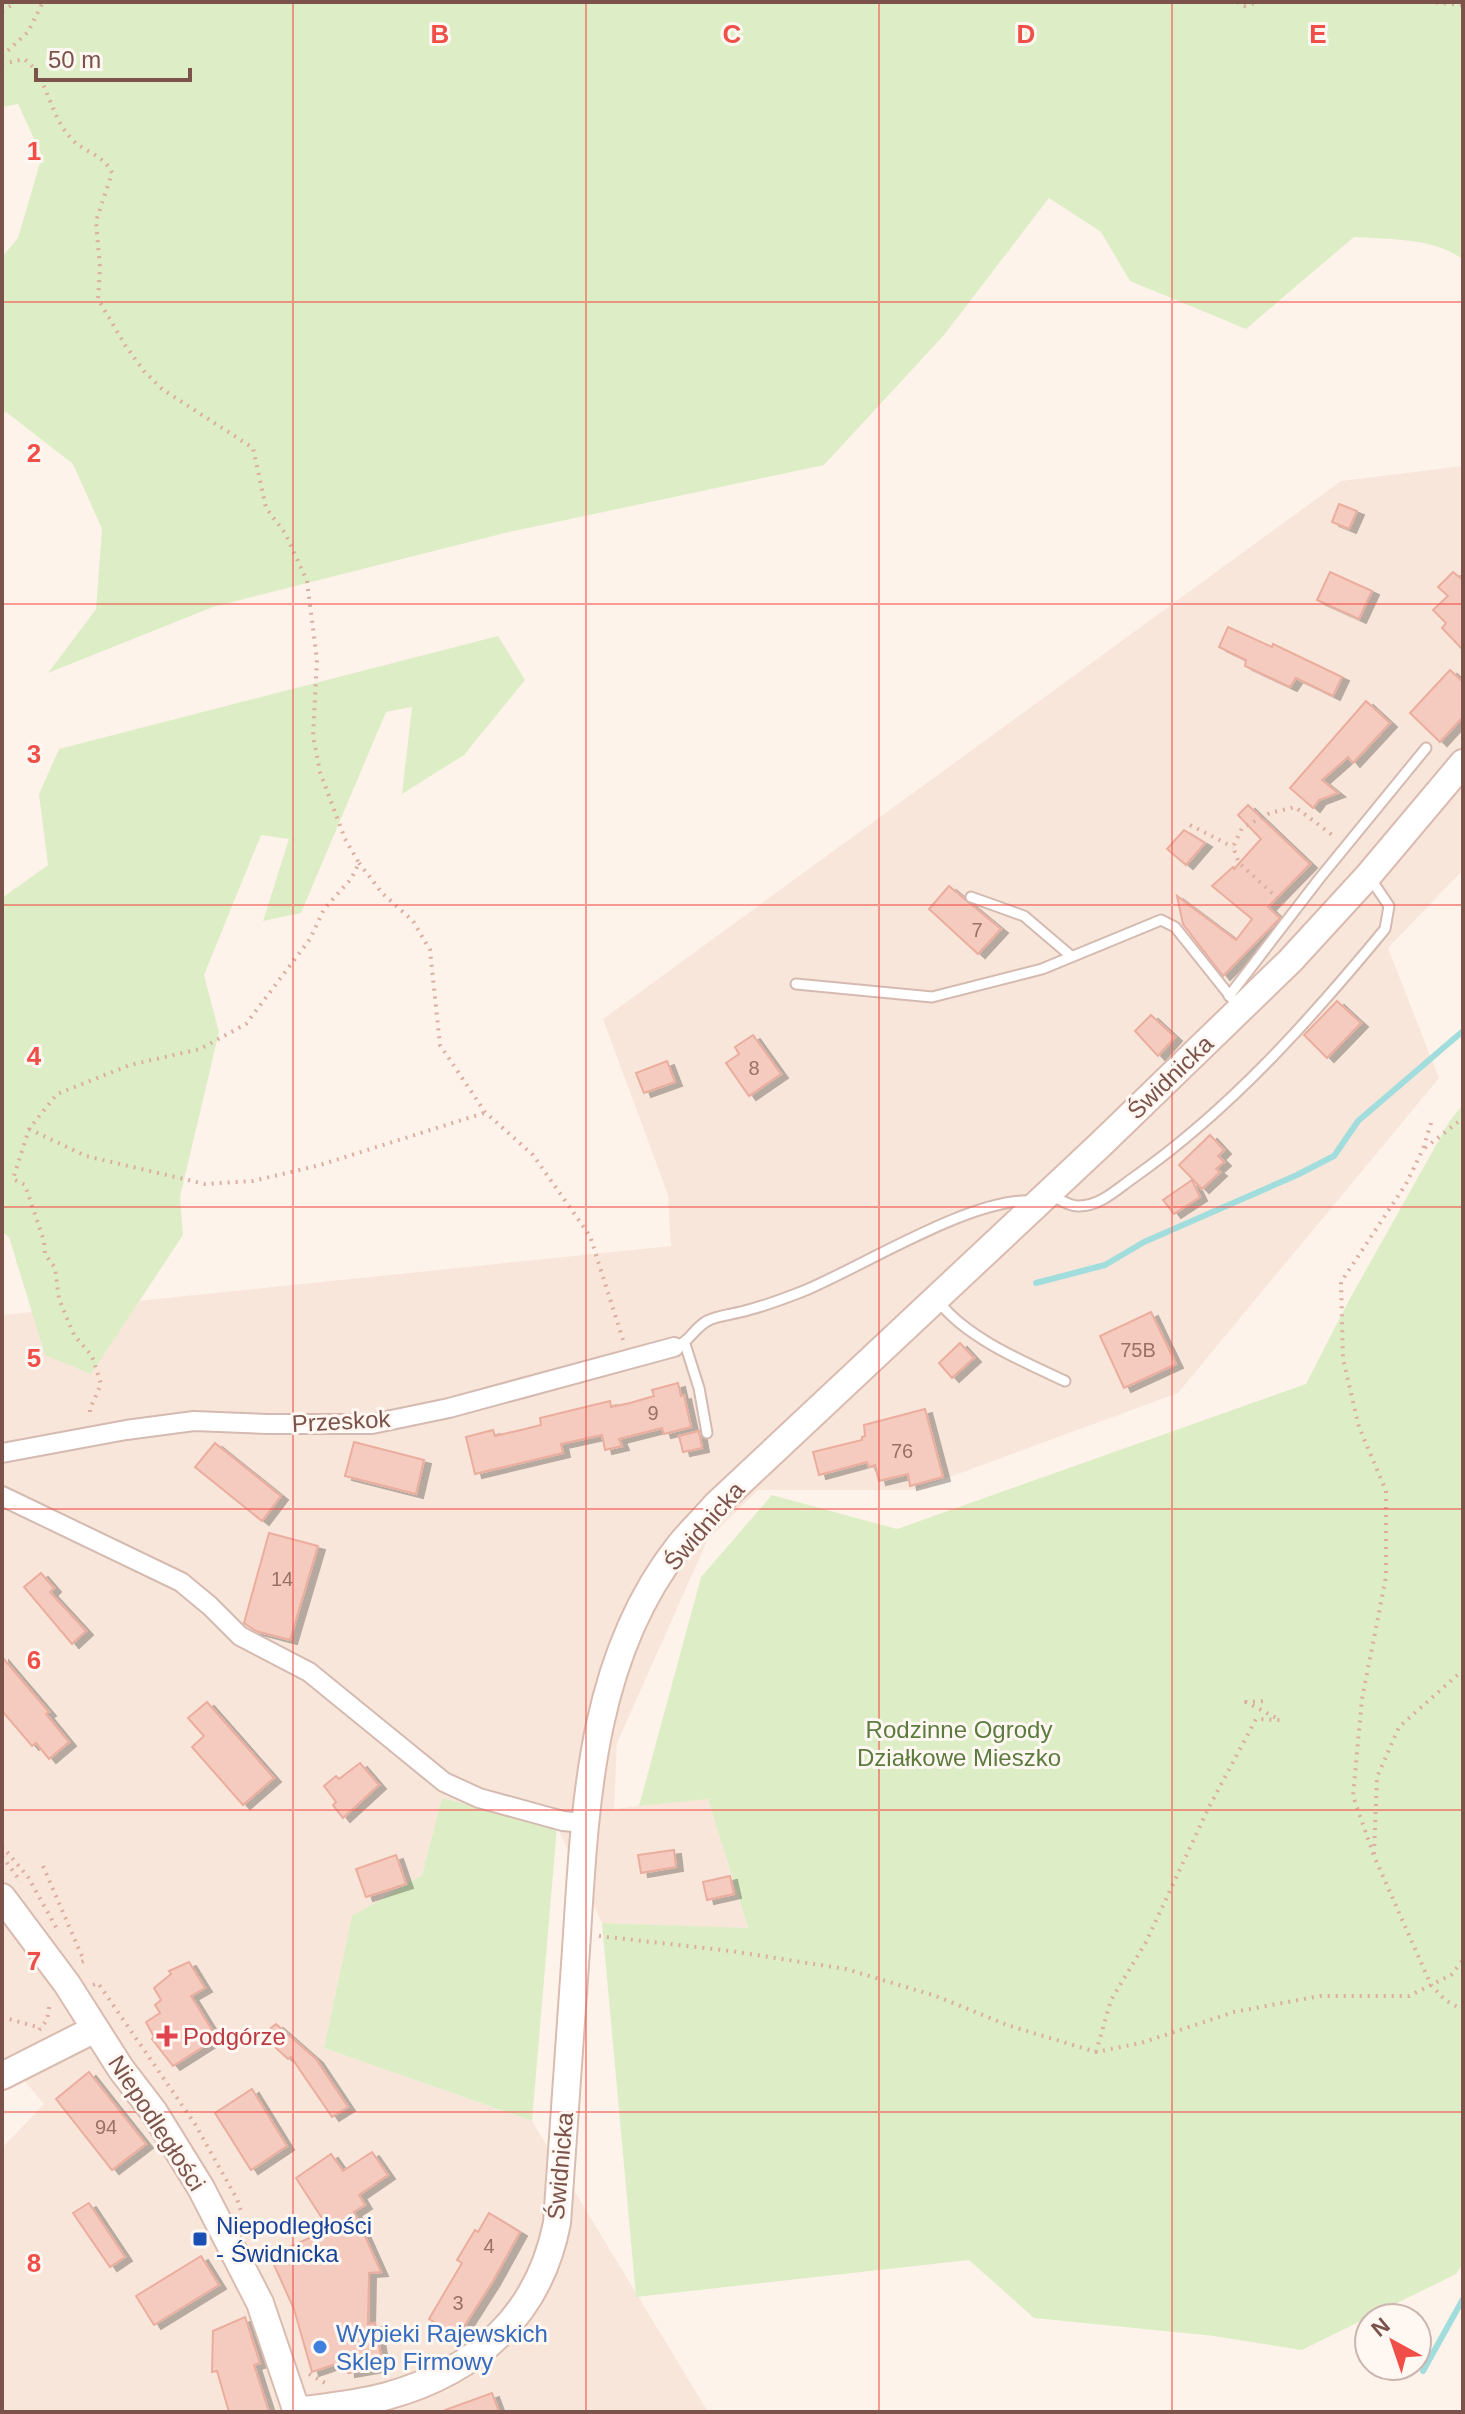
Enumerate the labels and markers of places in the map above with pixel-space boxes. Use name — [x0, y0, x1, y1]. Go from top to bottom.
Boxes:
place label: Podgórze — [183, 2023, 286, 2050]
marker: Podgórze — [158, 2027, 176, 2045]
place label: Niepodległości - Świdnicka — [216, 2212, 372, 2267]
marker: Niepodległości - Świdnicka — [191, 2230, 209, 2248]
place label: Wypieki Rajewskich Sklep Firmowy — [336, 2320, 548, 2375]
marker: Wypieki Rajewskich Sklep Firmowy — [311, 2338, 329, 2356]

